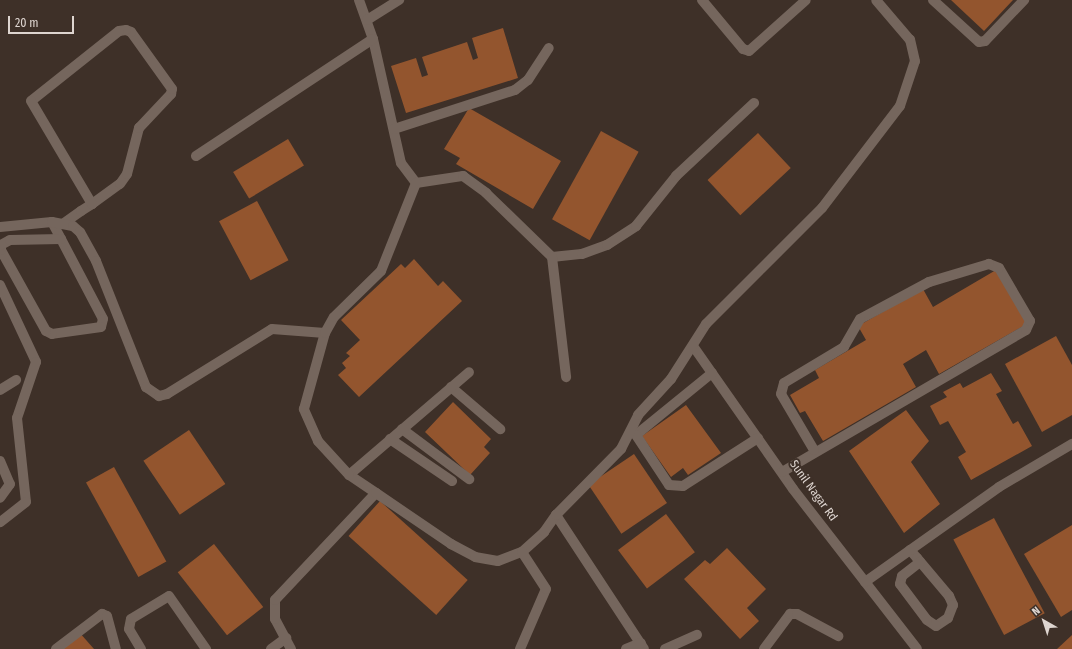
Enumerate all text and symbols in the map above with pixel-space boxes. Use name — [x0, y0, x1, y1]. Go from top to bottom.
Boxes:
scale bar — [10, 8, 76, 34]
text: 20 m — [15, 16, 39, 30]
street label: Sunil Nagar Rd — [786, 458, 840, 524]
north arrow — [1024, 601, 1064, 641]
text: N — [1029, 604, 1043, 618]

